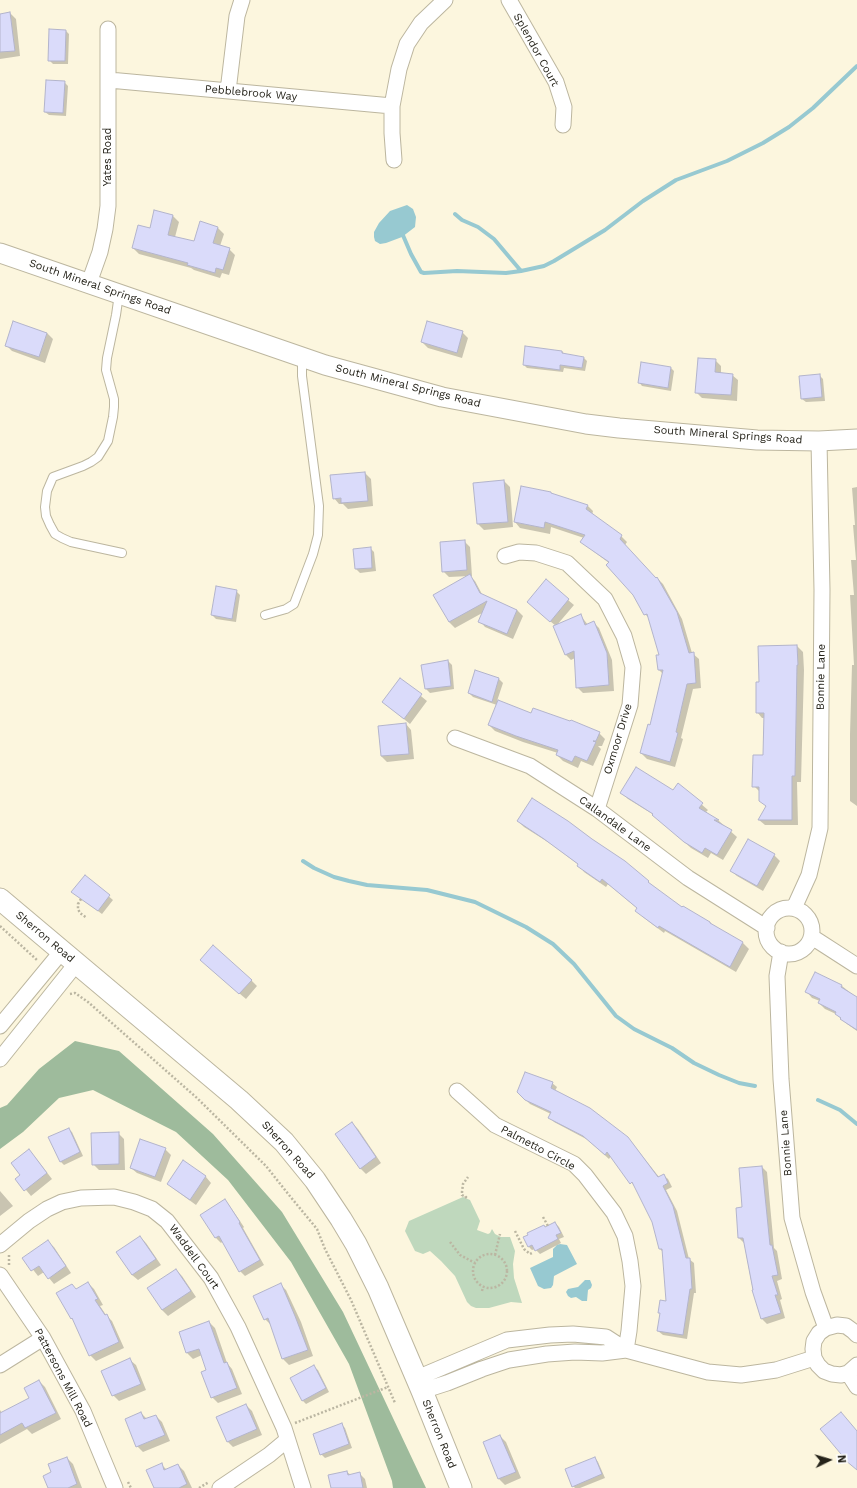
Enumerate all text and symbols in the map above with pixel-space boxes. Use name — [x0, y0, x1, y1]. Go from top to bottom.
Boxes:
street label: Splendor Court — [510, 11, 562, 89]
street label: Pebblebrook Way — [204, 82, 298, 104]
street label: Yates Road — [101, 128, 115, 186]
street label: South Mineral Springs Road — [27, 256, 173, 318]
street label: South Mineral Springs Road — [334, 362, 482, 410]
street label: South Mineral Springs Road — [653, 423, 803, 447]
street label: Bonnie Lane — [814, 644, 828, 710]
street label: Oxmoor Drive — [601, 702, 635, 776]
street label: Callandale Lane — [576, 793, 654, 855]
street label: Sherron Road — [13, 908, 77, 966]
street label: Bonnie Lane — [777, 1109, 795, 1177]
street label: Sherron Road — [259, 1118, 317, 1182]
street label: Palmetto Circle — [498, 1123, 578, 1173]
street label: Waddell Court — [166, 1222, 222, 1292]
street label: Pattersons Mill Road — [31, 1326, 95, 1430]
street label: Sherron Road — [419, 1398, 459, 1470]
north arrow — [809, 1440, 849, 1480]
text: N — [835, 1454, 848, 1464]

